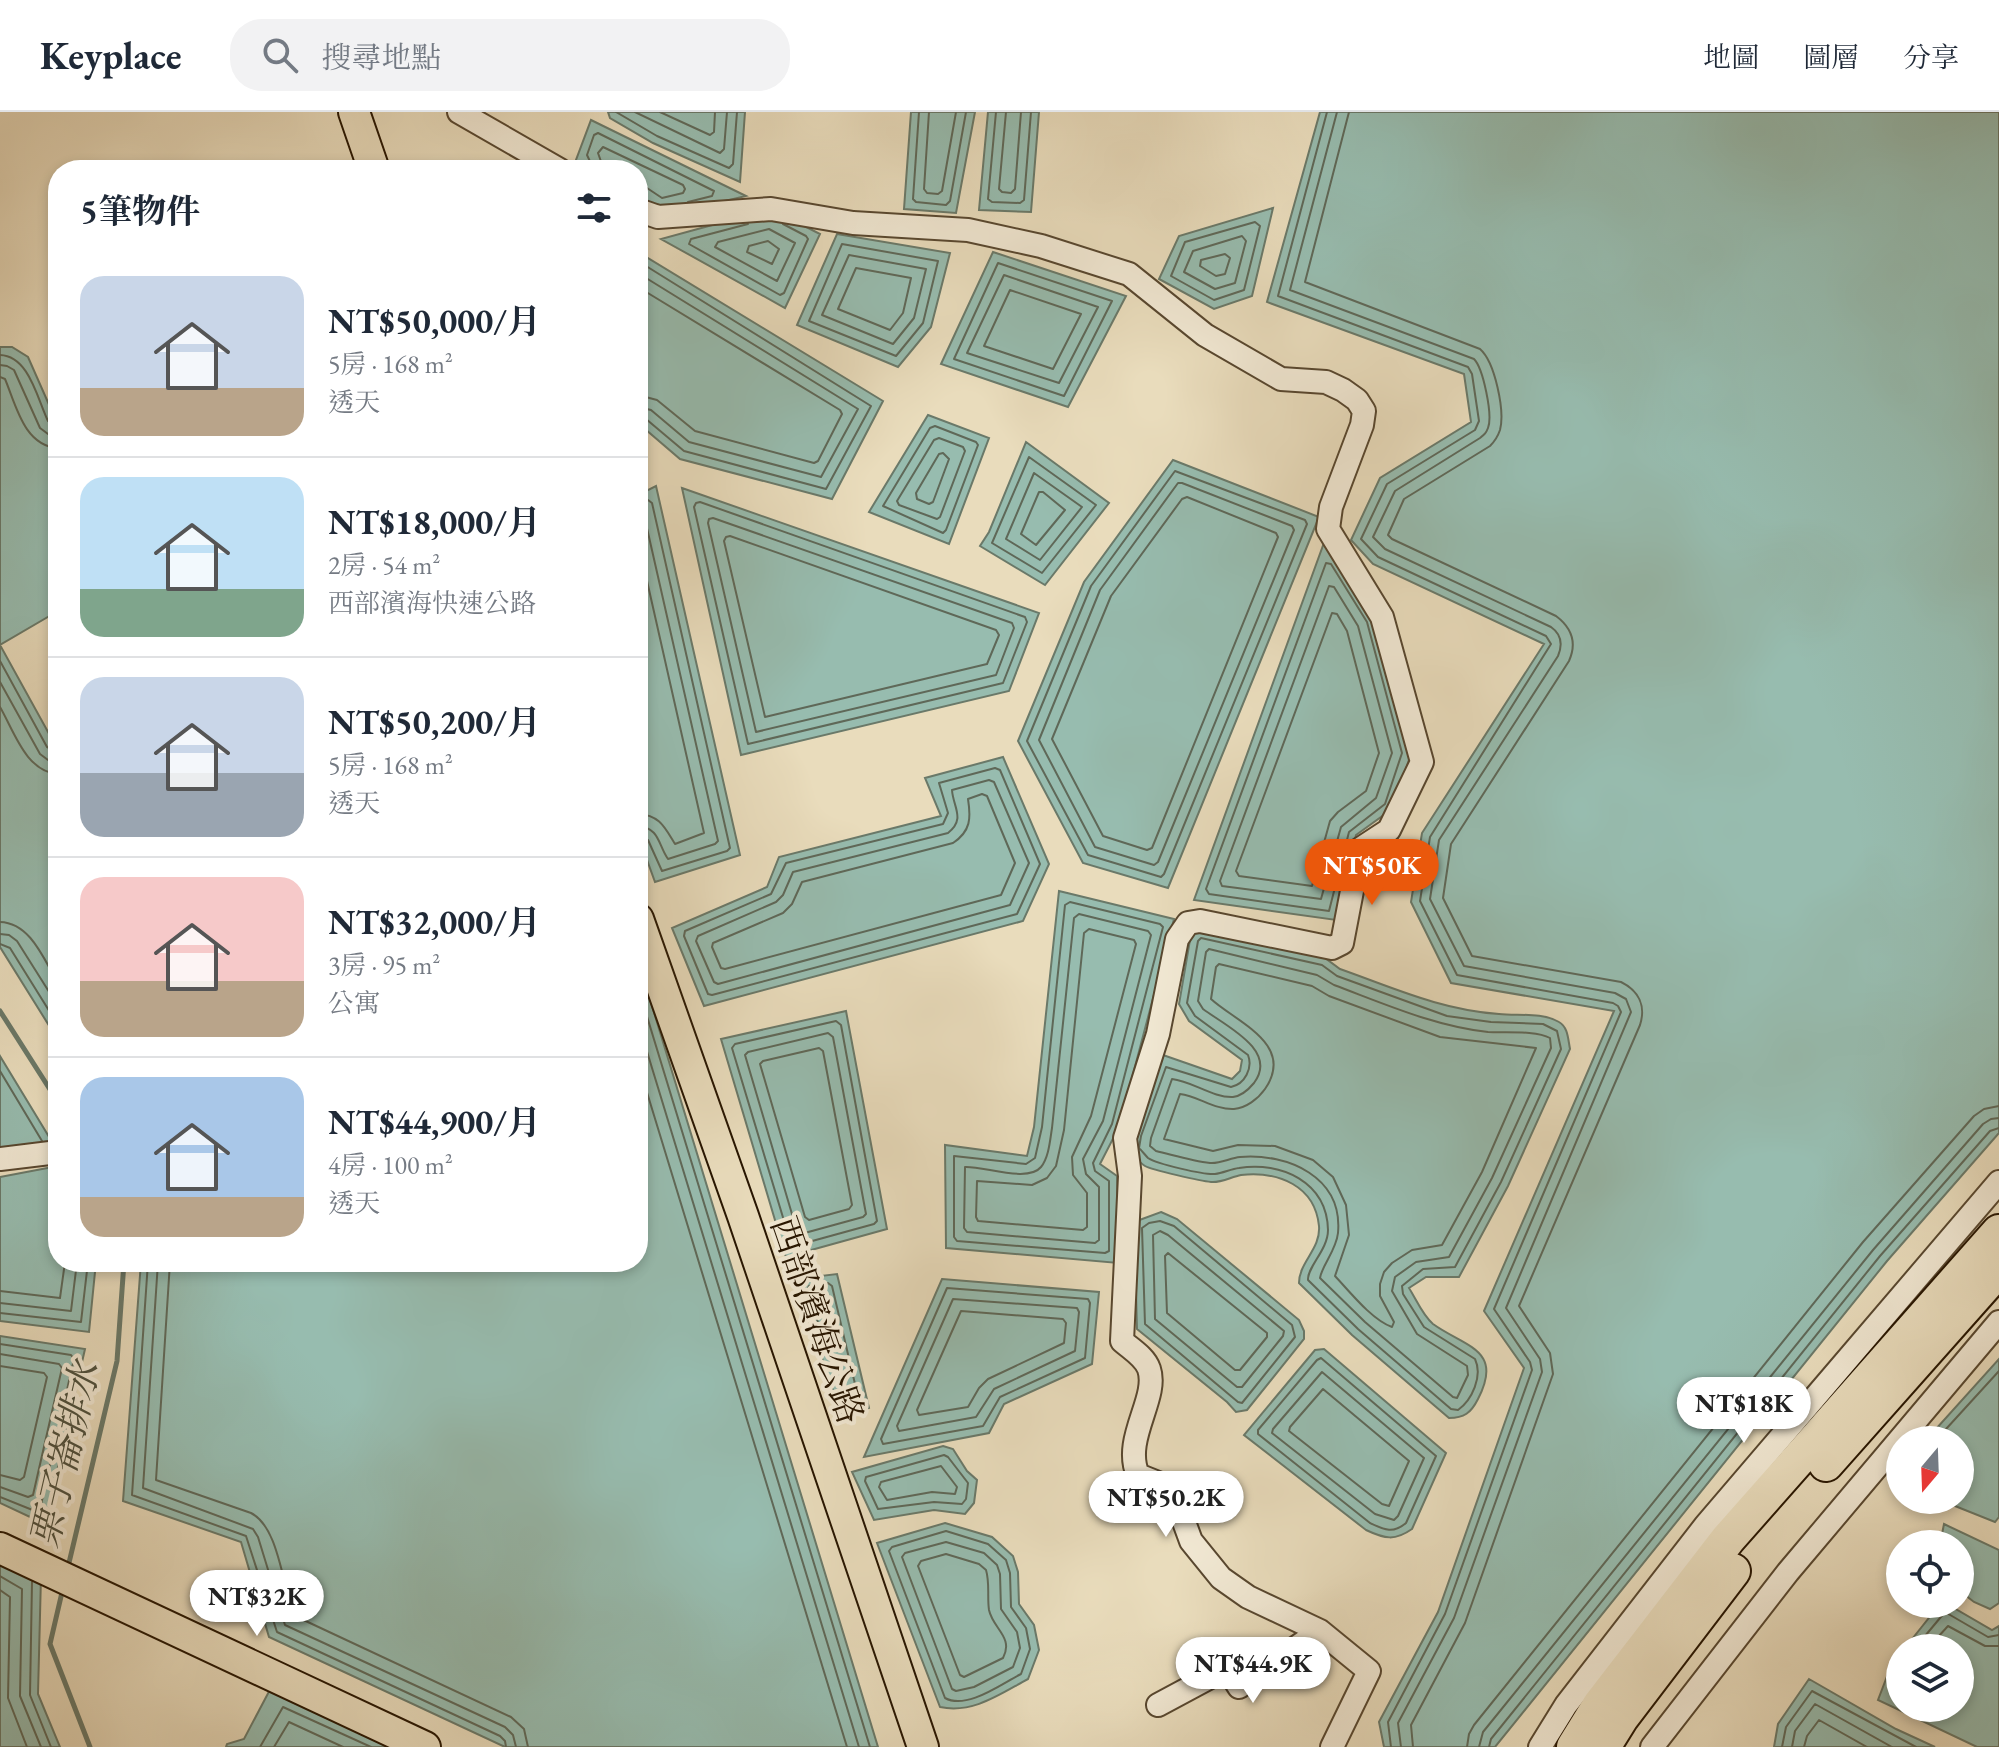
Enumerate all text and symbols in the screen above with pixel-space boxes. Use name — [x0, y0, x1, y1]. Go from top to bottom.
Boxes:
search box — [230, 19, 790, 91]
text: Keyplace — [40, 31, 182, 80]
icon: search — [258, 33, 302, 77]
text: 搜尋地點 — [322, 38, 442, 77]
text: 地圖 — [1703, 39, 1759, 75]
text: 圖層 — [1803, 39, 1859, 75]
text: 分享 — [1903, 39, 1959, 75]
icon: filters — [572, 186, 616, 230]
text: 5筆物件 — [80, 189, 200, 233]
text: NT$50,000/月 — [328, 299, 541, 343]
icon: home — [144, 308, 240, 404]
text: 5房 · 168 m² — [328, 347, 453, 381]
text: 透天 — [328, 385, 380, 419]
text: NT$18,000/月 — [328, 500, 541, 544]
icon: home — [144, 509, 240, 605]
text: 2房 · 54 m² — [328, 548, 440, 582]
text: 西部濱海快速公路 — [328, 586, 536, 620]
text: NT$50,200/月 — [328, 700, 541, 744]
icon: home — [144, 709, 240, 805]
text: 5房 · 168 m² — [328, 748, 453, 782]
text: 透天 — [328, 786, 380, 820]
pin: NT$50K — [1307, 839, 1437, 907]
text: NT$50K — [1323, 848, 1421, 882]
text: NT$32,000/月 — [328, 900, 541, 944]
icon: home — [144, 909, 240, 1005]
text: 3房 · 95 m² — [328, 948, 440, 982]
text: 公寓 — [328, 986, 380, 1020]
text: NT$44,900/月 — [328, 1100, 541, 1144]
icon: home — [144, 1109, 240, 1205]
text: 4房 · 100 m² — [328, 1148, 453, 1182]
text: 透天 — [328, 1186, 380, 1220]
street label: 西部濱海公路 — [760, 1210, 875, 1430]
water label: 栗子崙排水 — [19, 1353, 111, 1553]
pin: NT$18K — [1679, 1377, 1809, 1445]
text: NT$18K — [1695, 1386, 1793, 1420]
north arrow — [1886, 1426, 1974, 1514]
map controls — [1886, 1426, 1974, 1722]
pin: NT$50.2K — [1083, 1471, 1249, 1539]
text: NT$50.2K — [1107, 1480, 1225, 1514]
button: locate — [1886, 1530, 1974, 1618]
pin: NT$32K — [192, 1570, 322, 1638]
text: NT$32K — [208, 1579, 306, 1613]
button: layers — [1886, 1634, 1974, 1722]
pin: NT$44.9K — [1170, 1637, 1336, 1705]
text: NT$44.9K — [1194, 1646, 1312, 1680]

